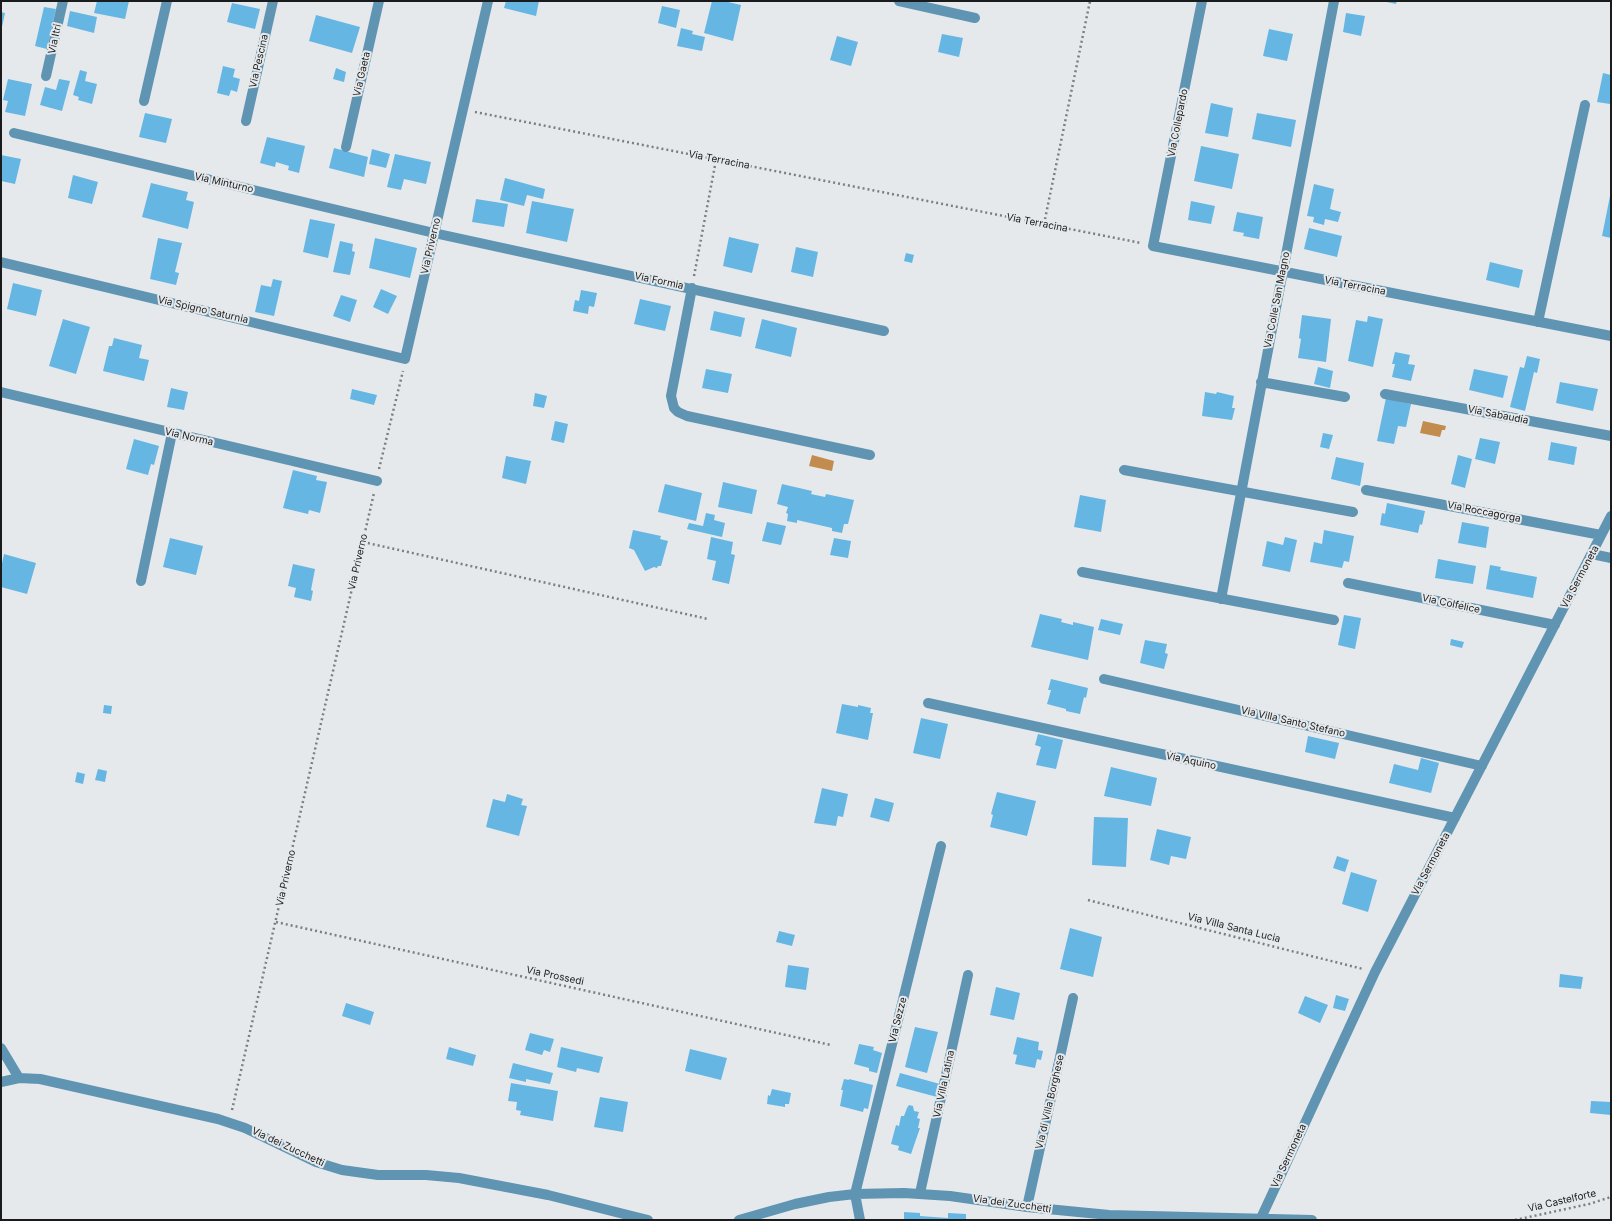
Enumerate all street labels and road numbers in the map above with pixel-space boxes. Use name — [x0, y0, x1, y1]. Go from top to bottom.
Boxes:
street label: Via Itri — [46, 23, 64, 55]
street label: Via Pescina — [247, 33, 271, 89]
street label: Via Gaeta — [351, 50, 373, 98]
street label: Via Collepardo — [1166, 88, 1190, 158]
street label: Via Terracina — [687, 148, 751, 172]
street label: Via Minturno — [193, 170, 255, 196]
street label: Via Terracina — [1005, 211, 1069, 235]
street label: Via Priverno — [419, 217, 443, 275]
street label: Via Colle San Magno — [1262, 251, 1292, 349]
street label: Via Formia — [633, 270, 685, 292]
street label: Via Terracina — [1323, 274, 1387, 298]
street label: Via Spigno Saturnia — [157, 294, 249, 326]
street label: Via Sabaudia — [1467, 403, 1529, 427]
street label: Via Norma — [163, 426, 215, 448]
street label: Via Roccagorga — [1446, 499, 1522, 525]
street label: Via Priverno — [346, 533, 370, 591]
street label: Via Sermoneta — [1558, 544, 1602, 610]
street label: Via Colfelice — [1421, 592, 1481, 616]
street label: Via Villa Santo Stefano — [1240, 704, 1346, 740]
street label: Via Aquino — [1165, 750, 1217, 772]
street label: Via Sermoneta — [1409, 831, 1453, 897]
street label: Via Priverno — [274, 849, 298, 907]
street label: Via Villa Santa Lucia — [1186, 911, 1282, 945]
street label: Via Prossedi — [525, 964, 585, 988]
street label: Via Sezze — [887, 996, 909, 1044]
street label: Via Villa Latina — [931, 1049, 957, 1119]
street label: Via di Villa Borghese — [1033, 1053, 1067, 1151]
street label: Via Sermoneta — [1269, 1122, 1309, 1190]
street label: Via dei Zucchetti — [250, 1125, 326, 1169]
street label: Via Castelforte — [1527, 1187, 1597, 1215]
street label: Via dei Zucchetti — [972, 1193, 1052, 1215]

